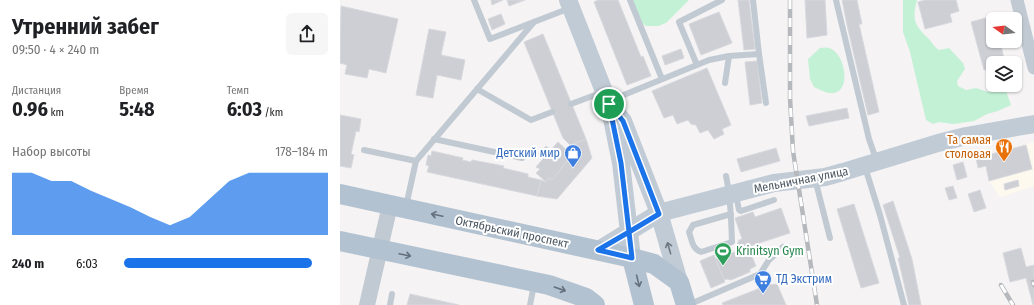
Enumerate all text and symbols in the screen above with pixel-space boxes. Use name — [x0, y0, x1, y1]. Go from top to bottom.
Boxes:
north arrow — [986, 12, 1022, 48]
map controls — [986, 12, 1022, 92]
text: Утренний забег — [12, 13, 159, 40]
button: share — [286, 13, 328, 55]
text: 09:50 · 4 × 240 m — [12, 42, 99, 57]
button: layers — [986, 56, 1022, 92]
text: Дистанция — [12, 84, 61, 97]
text: Время — [119, 84, 149, 97]
text: Темп — [227, 84, 249, 97]
pin — [592, 87, 626, 121]
icon: arrive — [598, 93, 620, 115]
text: 0.96 — [12, 97, 48, 121]
text: 5:48 — [119, 97, 154, 121]
text: 6:03 — [227, 97, 262, 121]
text: km — [48, 106, 64, 119]
text: /km — [262, 106, 283, 119]
place label: Та самая столовая — [945, 133, 991, 161]
restaurant icon: Та самая столовая — [994, 137, 1014, 162]
shop icon: Детский мир — [563, 143, 583, 168]
text: Набор высоты — [12, 144, 91, 159]
text: 178–184 m — [275, 144, 328, 159]
place label: Детский мир — [496, 146, 560, 160]
street label: Мельничная улица — [753, 164, 850, 196]
one-way arrow — [431, 211, 444, 219]
street label: Октябрьский проспект — [454, 213, 570, 251]
one-way arrow — [665, 241, 672, 254]
sports icon: Krinitsyn Gym — [713, 241, 733, 266]
place label: Krinitsyn Gym — [736, 244, 804, 258]
one-way arrow — [399, 252, 412, 260]
text: 240 m — [12, 256, 44, 271]
text: 6:03 — [76, 256, 98, 271]
supermarket icon: ТД Экстрим — [753, 269, 773, 294]
place label: ТД Экстрим — [776, 272, 832, 286]
one-way arrow — [635, 275, 643, 288]
one-way arrow — [553, 285, 565, 293]

